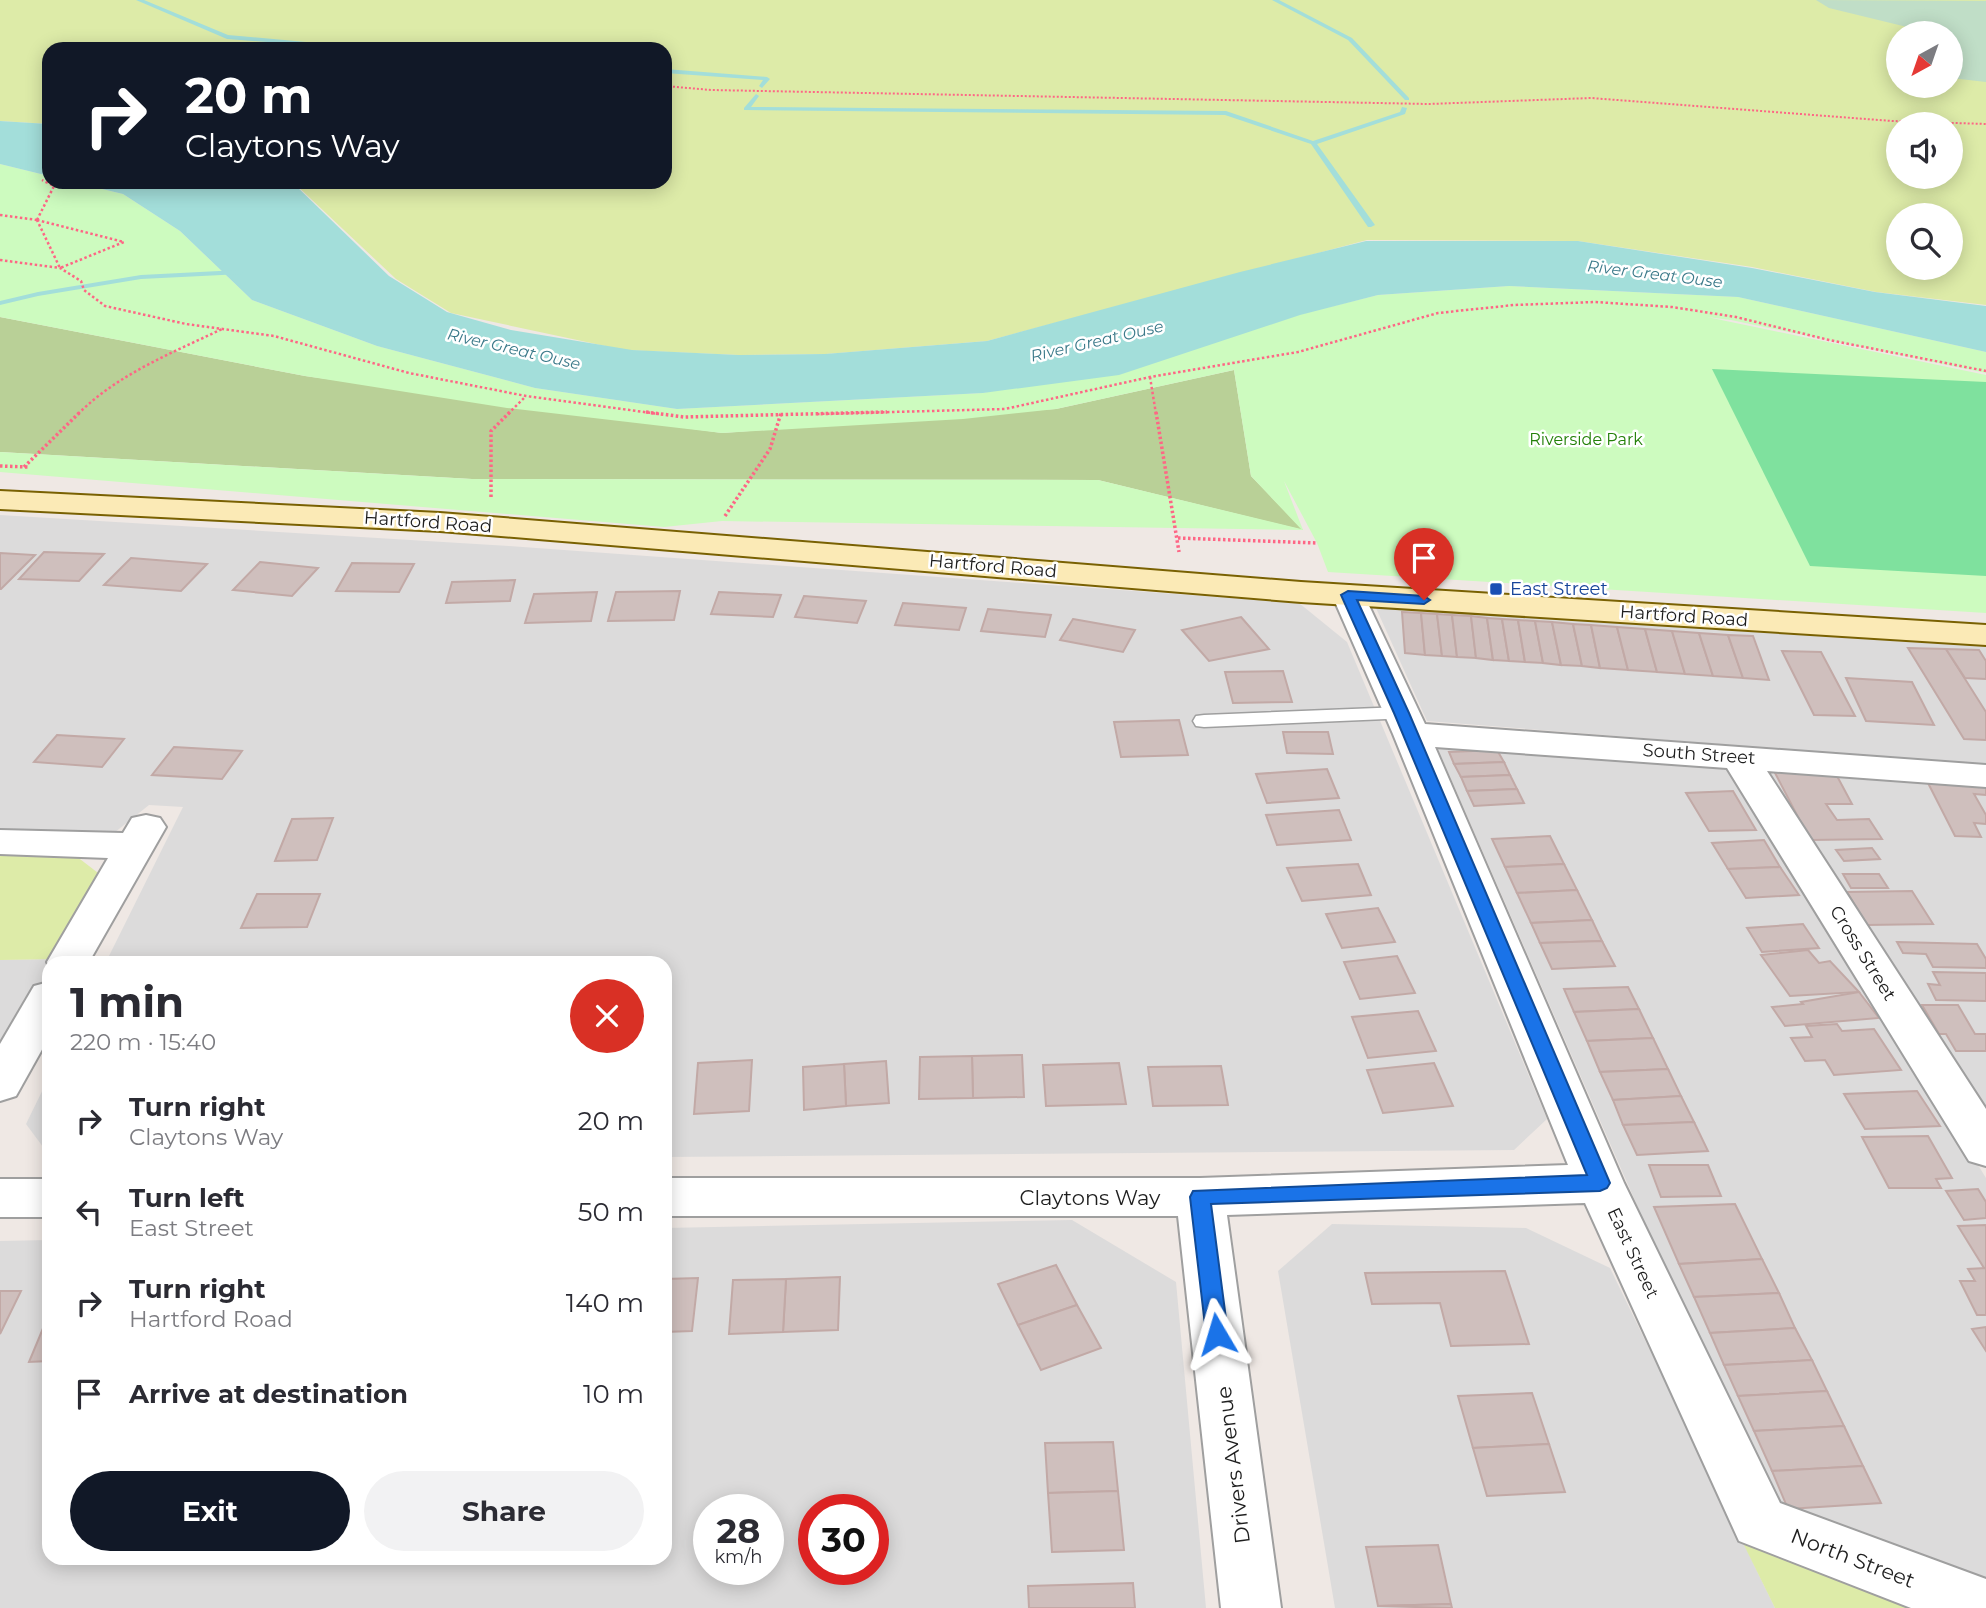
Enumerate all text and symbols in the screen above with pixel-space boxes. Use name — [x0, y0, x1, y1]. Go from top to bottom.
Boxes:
north arrow — [1886, 21, 1964, 98]
map controls — [1886, 21, 1963, 280]
text: 20 m — [185, 66, 312, 125]
icon: right — [70, 70, 161, 161]
button: sound — [1886, 112, 1963, 189]
text: Claytons Way — [185, 126, 400, 165]
button: search — [1886, 203, 1963, 280]
water label: River Great Ouse — [1586, 256, 1724, 292]
water label: River Great Ouse — [1029, 316, 1165, 366]
water label: River Great Ouse — [446, 324, 582, 374]
park label: Riverside Park — [1529, 430, 1643, 449]
street label: Hartford Road — [363, 507, 493, 537]
pin — [1394, 528, 1454, 600]
icon: arrive — [1405, 539, 1443, 577]
street label: Hartford Road — [928, 549, 1058, 583]
place label: East Street — [1510, 578, 1608, 600]
marker: East Street — [1488, 581, 1504, 597]
street label: Hartford Road — [1619, 601, 1749, 631]
street label: South Street — [1642, 739, 1756, 769]
street label: Cross Street — [1825, 901, 1901, 1005]
text: 1 min — [70, 976, 184, 1028]
button: close — [570, 979, 644, 1053]
text: 220 m · 15:40 — [70, 1028, 216, 1056]
text: Turn right — [129, 1091, 265, 1123]
icon: right — [70, 1102, 108, 1140]
text: 20 m — [578, 1105, 644, 1137]
text: Claytons Way — [129, 1123, 283, 1151]
text: Turn left — [129, 1182, 245, 1214]
street label: Claytons Way — [1020, 1185, 1161, 1210]
icon: left — [70, 1193, 108, 1231]
text: 50 m — [578, 1196, 644, 1228]
street label: East Street — [1602, 1204, 1664, 1302]
text: East Street — [129, 1214, 254, 1242]
text: Turn right — [129, 1273, 265, 1305]
icon: right — [70, 1284, 108, 1322]
text: 140 m — [566, 1287, 644, 1319]
position arrow — [1180, 1297, 1254, 1371]
text: Hartford Road — [129, 1305, 293, 1333]
icon: arrive — [70, 1375, 108, 1413]
text: Arrive at destination — [129, 1378, 408, 1410]
text: 10 m — [583, 1378, 644, 1410]
street label: Drivers Avenue — [1211, 1385, 1255, 1545]
button: Exit — [70, 1471, 350, 1551]
button: Share — [364, 1471, 644, 1551]
speed limit sign: 30 — [798, 1494, 889, 1585]
text: 28 — [717, 1509, 760, 1552]
street label: North Street — [1788, 1523, 1918, 1593]
text: km/h — [714, 1546, 763, 1568]

